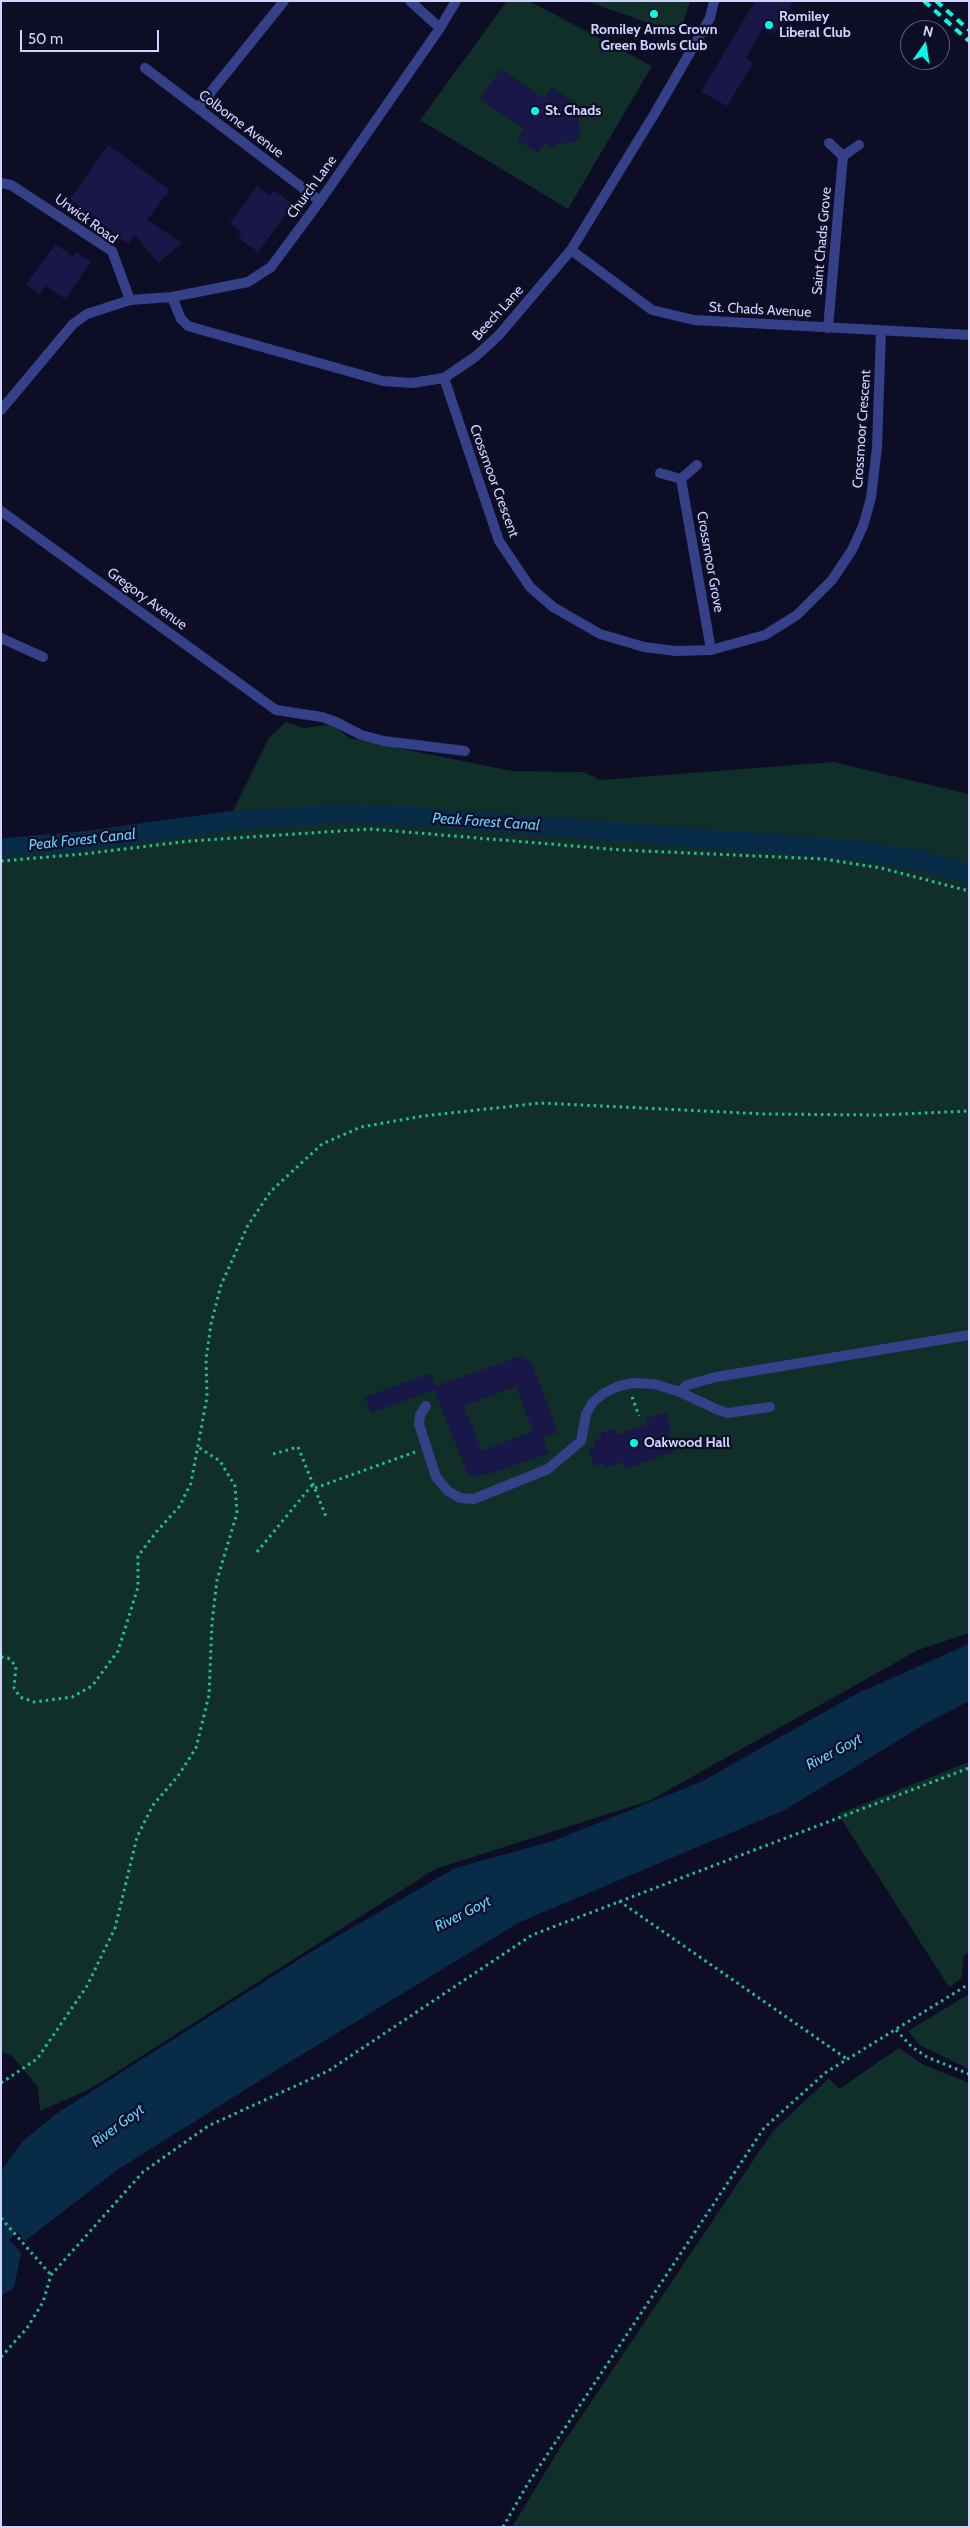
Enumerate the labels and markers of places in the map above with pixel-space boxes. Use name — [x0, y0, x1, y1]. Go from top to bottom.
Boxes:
marker: Romiley Arms Crown Green Bowls Club — [648, 8, 660, 20]
place label: Romiley Liberal Club — [779, 9, 851, 41]
marker: Romiley Liberal Club — [763, 19, 775, 31]
place label: Romiley Arms Crown Green Bowls Club — [591, 22, 717, 54]
place label: St. Chads — [545, 103, 601, 119]
marker: St. Chads — [529, 105, 541, 117]
place label: Oakwood Hall — [644, 1435, 730, 1451]
marker: Oakwood Hall — [628, 1437, 640, 1449]

